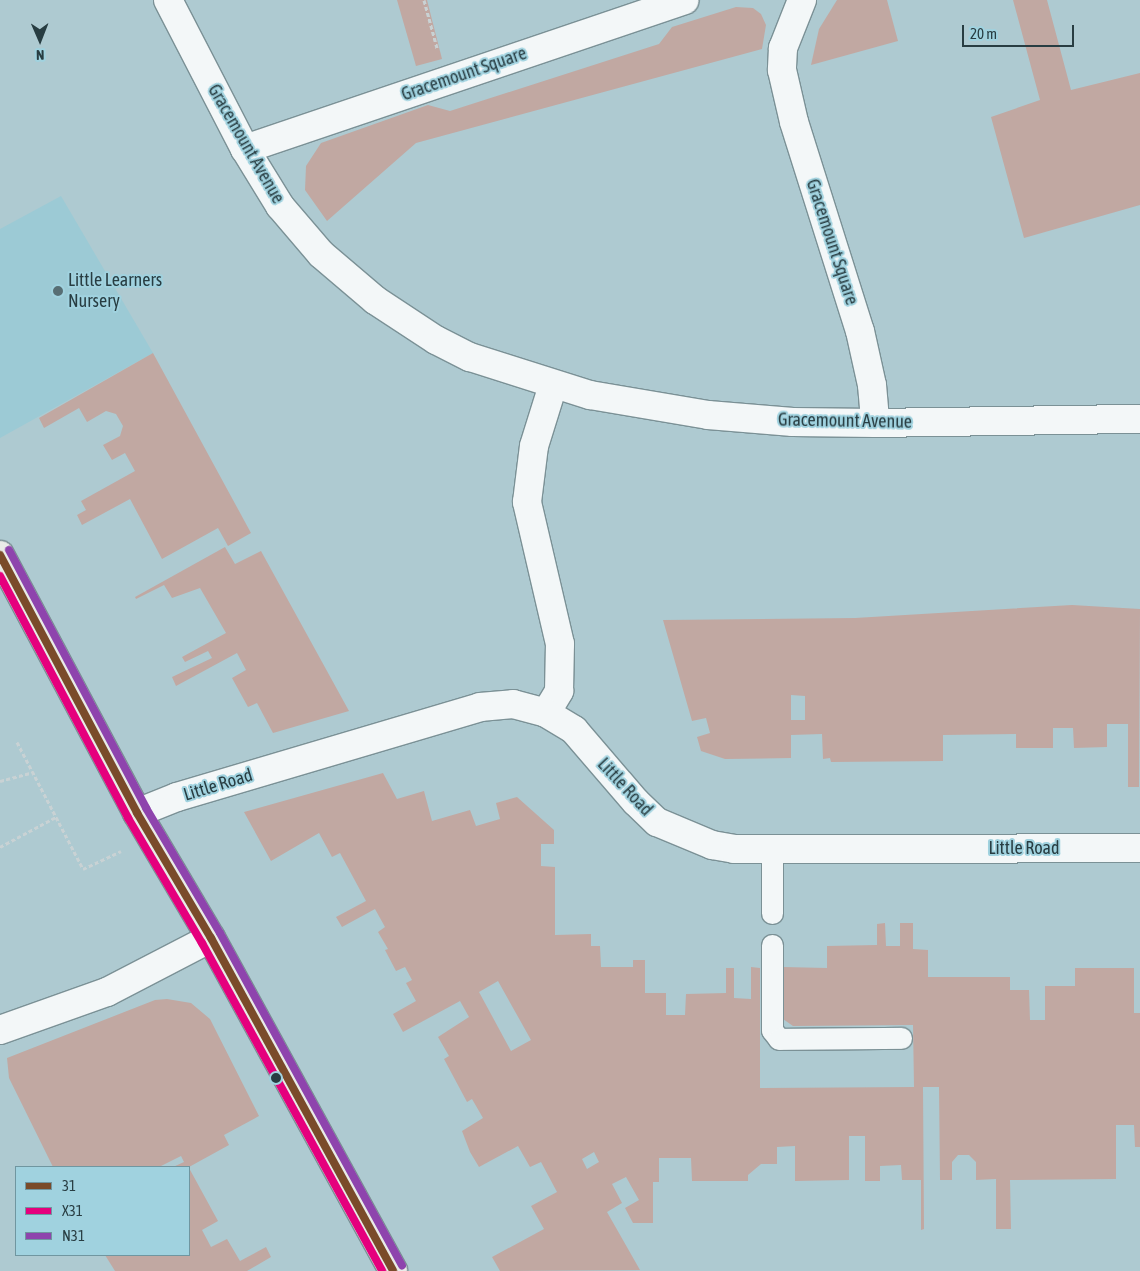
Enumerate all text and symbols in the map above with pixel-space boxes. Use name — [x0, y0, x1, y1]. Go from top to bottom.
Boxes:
north arrow — [15, 15, 65, 65]
scale bar — [965, 15, 1078, 47]
text: 20 m — [970, 25, 997, 42]
street label: Gracemount Square — [399, 42, 529, 106]
text: N — [36, 47, 45, 63]
street label: Gracemount Avenue — [203, 81, 289, 207]
street label: Gracemount Square — [802, 176, 862, 308]
place label: Little Learners Nursery — [68, 270, 162, 312]
marker: Little Learners Nursery — [52, 285, 64, 297]
street label: Gracemount Avenue — [778, 409, 912, 433]
street label: Little Road — [593, 754, 657, 820]
street label: Little Road — [181, 764, 255, 806]
street label: Little Road — [988, 837, 1060, 859]
unlabelled marker — [271, 1073, 281, 1083]
legend — [15, 1166, 190, 1256]
text: 31 — [62, 1177, 76, 1194]
text: X31 — [62, 1202, 83, 1219]
text: N31 — [62, 1227, 85, 1244]

